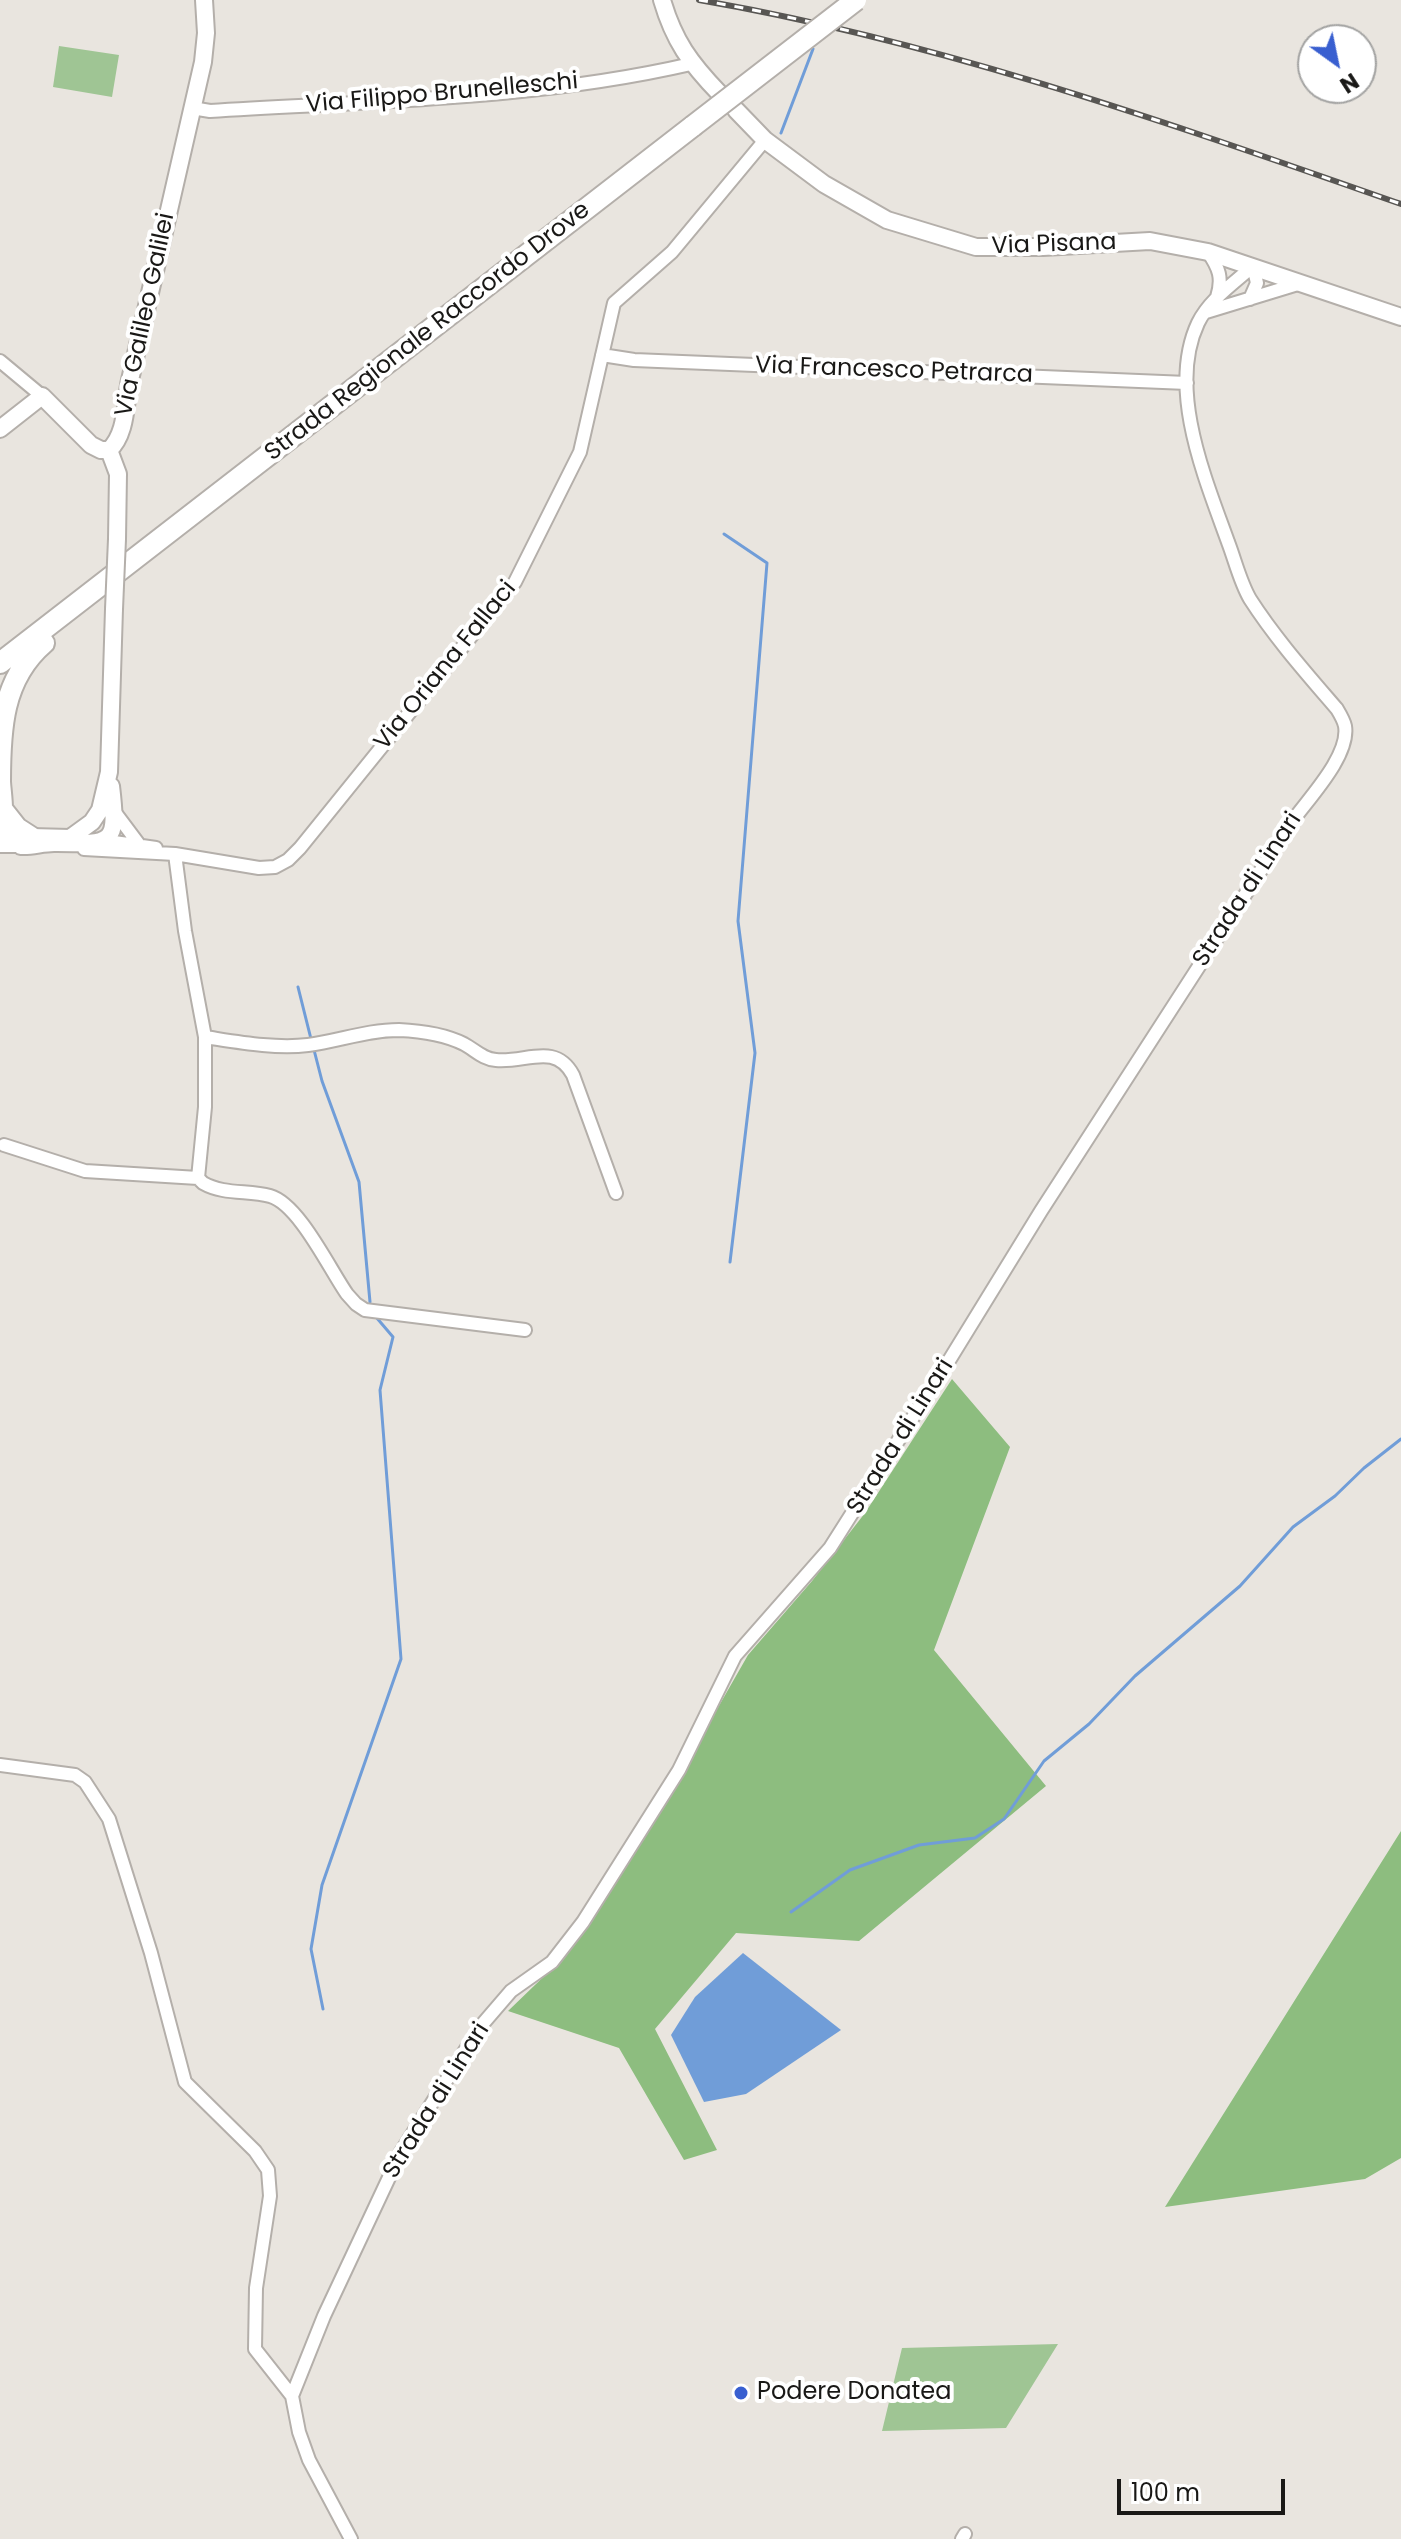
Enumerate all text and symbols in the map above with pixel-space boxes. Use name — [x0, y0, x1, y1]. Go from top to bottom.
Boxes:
north arrow — [1297, 24, 1377, 104]
text: N — [1334, 65, 1365, 100]
street label: Via Filippo Brunelleschi — [305, 68, 579, 120]
street label: Strada Regionale Raccordo Drove — [260, 196, 596, 468]
street label: Via Galileo Galilei — [110, 211, 182, 419]
street label: Via Pisana — [991, 228, 1117, 262]
street label: Via Francesco Petrarca — [755, 352, 1033, 390]
street label: Via Oriana Fallaci — [369, 576, 523, 756]
street label: Strada di Linari — [1187, 807, 1309, 973]
street label: Strada di Linari — [842, 1354, 960, 1520]
street label: Strada di Linari — [378, 2018, 496, 2184]
place label: Podere Donatea — [757, 2379, 951, 2407]
marker: Podere Donatea — [732, 2384, 750, 2402]
scale bar — [1121, 2463, 1289, 2513]
text: 100 m — [1131, 2476, 1200, 2509]

